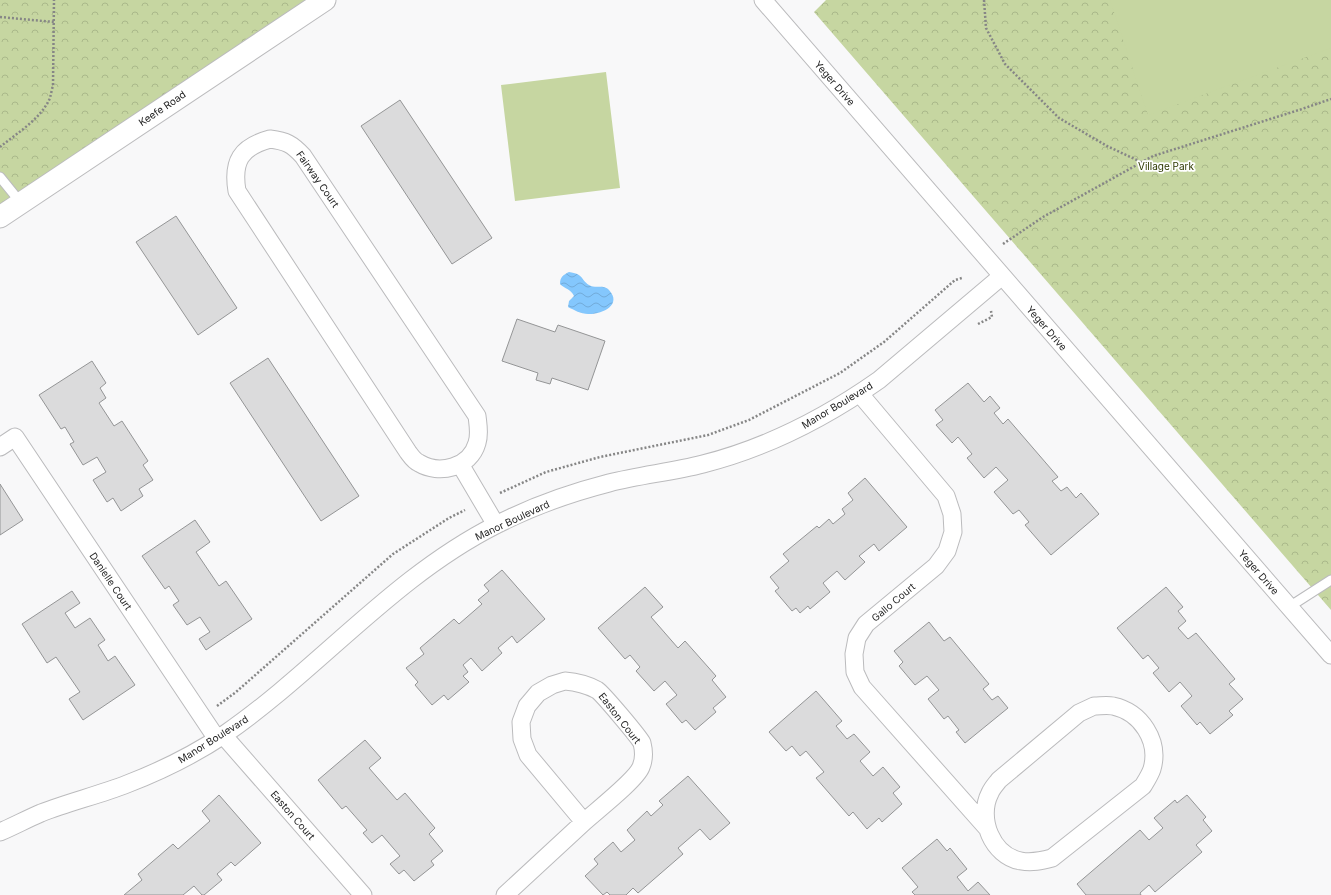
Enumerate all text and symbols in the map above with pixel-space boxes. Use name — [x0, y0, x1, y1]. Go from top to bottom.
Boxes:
street label: Yeger Drive — [812, 58, 858, 108]
street label: Keefe Road — [136, 88, 188, 128]
street label: Fairway Court — [294, 149, 342, 210]
park label: Village Park — [1138, 160, 1194, 172]
street label: Yeger Drive — [1024, 303, 1070, 353]
street label: Manor Boulevard — [799, 379, 875, 431]
street label: Manor Boulevard — [473, 498, 551, 542]
street label: Yeger Drive — [1236, 547, 1282, 597]
street label: Danielle Court — [87, 550, 135, 613]
street label: Gallo Court — [869, 580, 918, 624]
street label: Easton Court — [596, 690, 644, 746]
street label: Manor Boulevard — [176, 713, 250, 765]
street label: Easton Court — [268, 788, 318, 843]

